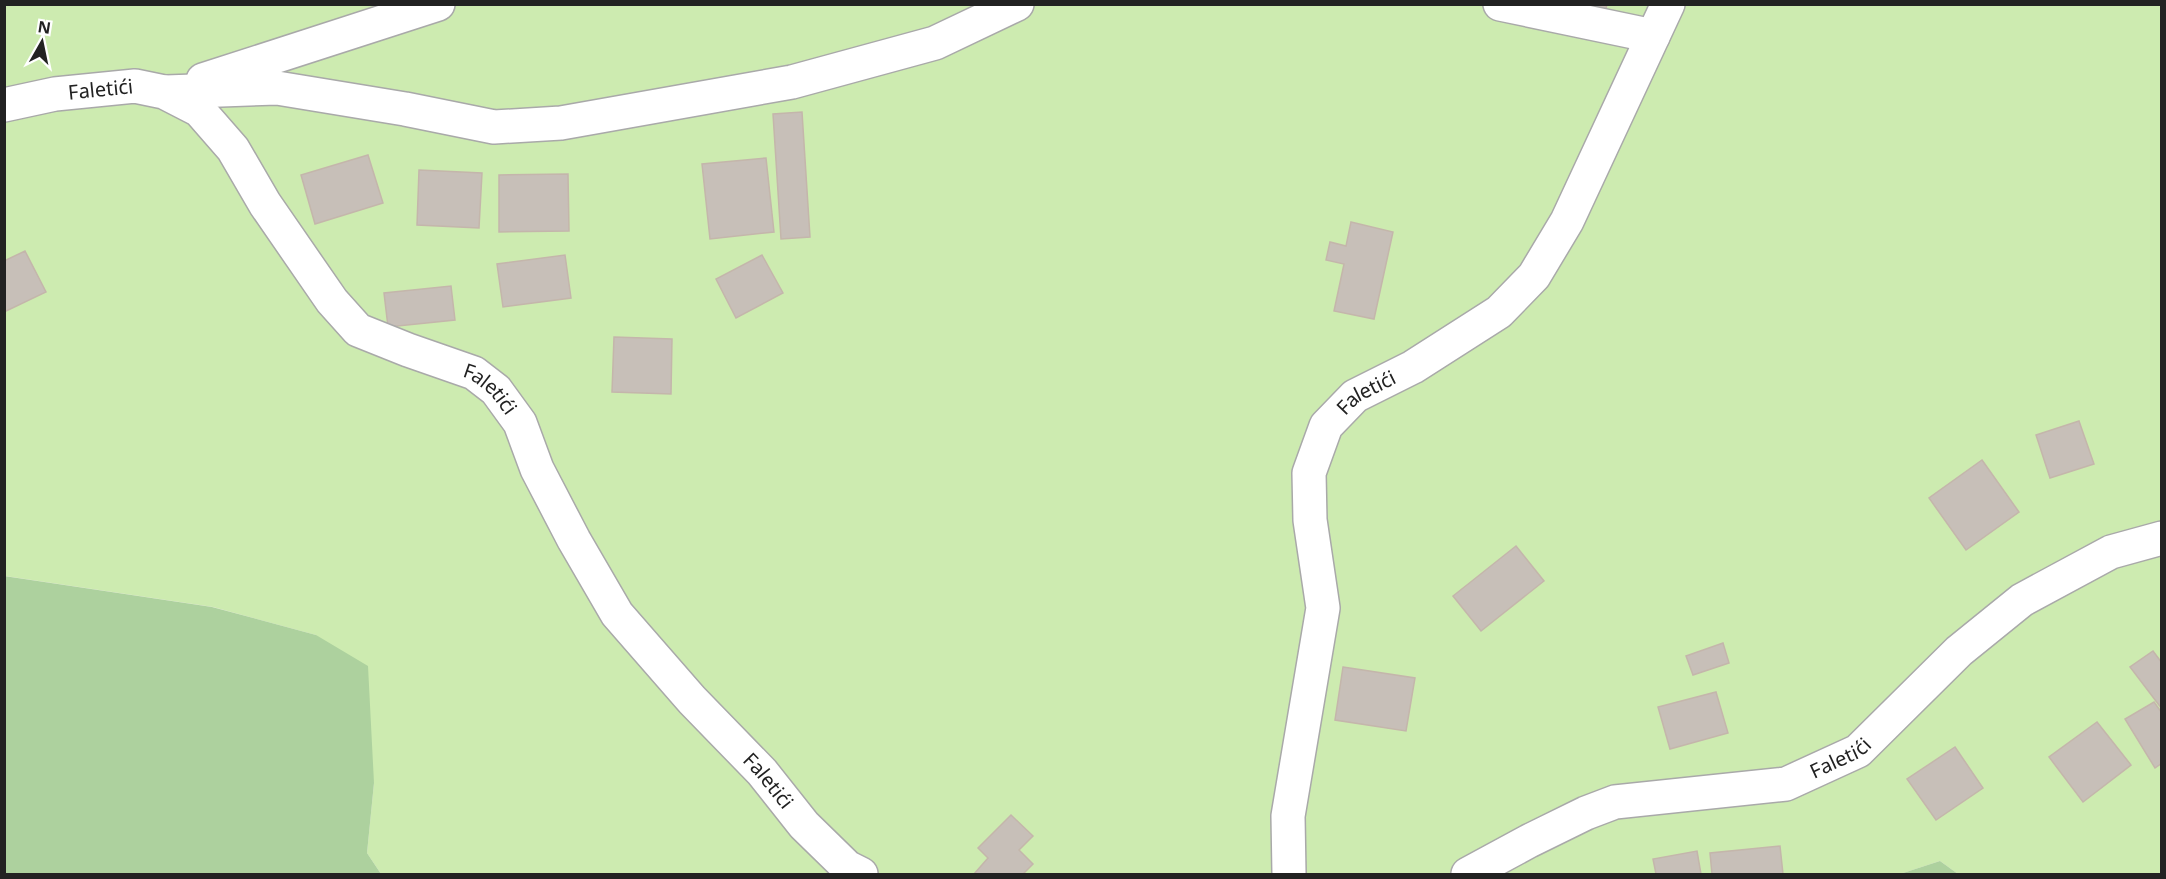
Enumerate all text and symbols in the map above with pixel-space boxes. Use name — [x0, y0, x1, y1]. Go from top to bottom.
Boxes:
north arrow — [12, 12, 72, 72]
text: N — [36, 15, 52, 39]
street label: Faletići — [67, 72, 134, 106]
street label: Faletići — [460, 356, 523, 420]
street label: Faletići — [1330, 364, 1400, 420]
street label: Faletići — [1805, 731, 1877, 784]
street label: Faletići — [737, 746, 800, 814]

